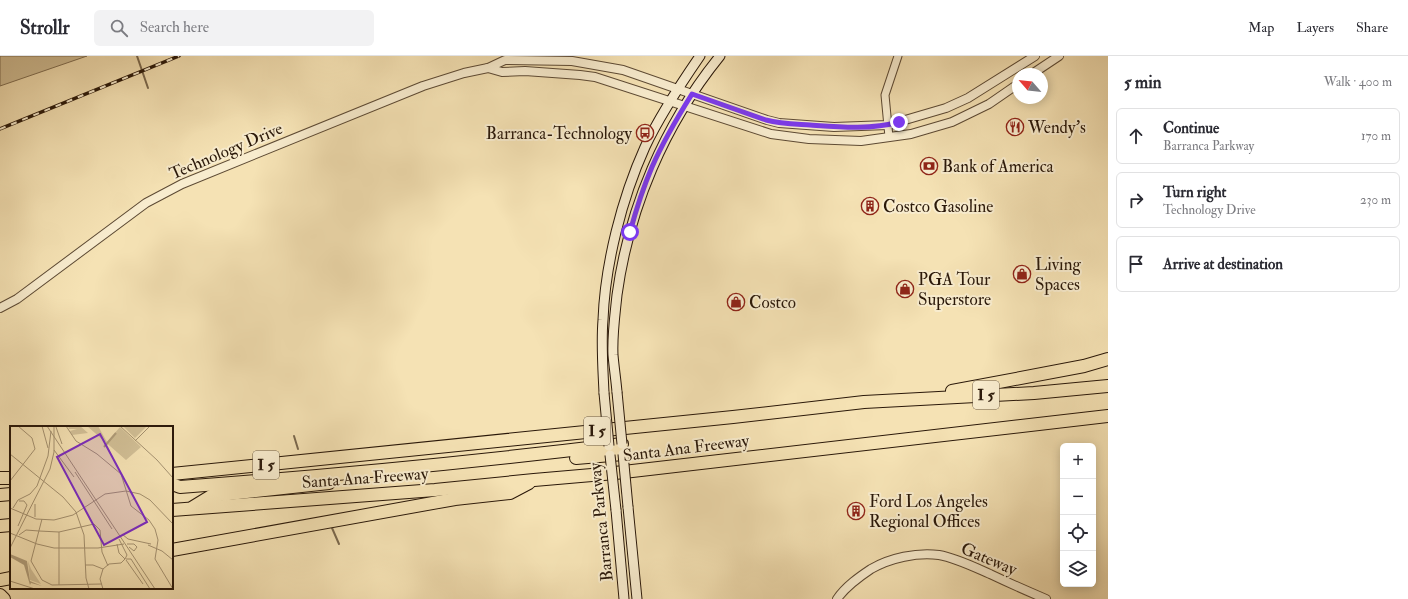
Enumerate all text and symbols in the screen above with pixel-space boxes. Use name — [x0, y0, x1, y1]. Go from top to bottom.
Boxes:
search box — [94, 10, 374, 46]
text: Strollr — [20, 16, 70, 40]
icon: search — [108, 17, 130, 39]
text: Search here — [140, 18, 209, 37]
text: Map — [1248, 19, 1274, 36]
text: Layers — [1296, 19, 1334, 36]
text: Share — [1356, 19, 1388, 36]
north arrow — [1012, 68, 1048, 104]
text: 5 min — [1124, 72, 1162, 93]
text: Walk · 400 m — [1324, 74, 1392, 90]
route end — [890, 113, 908, 131]
restaurant icon: Wendy's — [1005, 117, 1025, 137]
place label: Wendy's — [1027, 117, 1086, 139]
street label: Technology Drive — [166, 118, 286, 185]
text: Continue — [1163, 119, 1219, 138]
place label: Barranca-Technology — [486, 123, 633, 145]
bus stop icon: Barranca-Technology — [635, 123, 655, 143]
icon: ahead — [1125, 125, 1147, 147]
text: 170 m — [1361, 128, 1391, 144]
text: Barranca Parkway — [1163, 138, 1254, 154]
bank icon: Bank of America — [919, 156, 939, 176]
place label: Bank of America — [942, 156, 1055, 177]
text: Turn right — [1163, 183, 1226, 202]
icon: right — [1125, 189, 1147, 211]
text: 230 m — [1360, 192, 1391, 208]
building icon: Costco Gasoline — [860, 196, 880, 216]
place label: Costco Gasoline — [883, 196, 993, 217]
text: Technology Drive — [1163, 202, 1256, 218]
route start — [621, 223, 639, 241]
icon: arrive — [1125, 253, 1147, 275]
place label: Living Spaces — [1035, 254, 1081, 296]
text: Arrive at destination — [1163, 255, 1283, 274]
shop icon: Living Spaces — [1012, 264, 1032, 284]
place label: PGA Tour Superstore — [918, 269, 991, 311]
shop icon: PGA Tour Superstore — [895, 279, 915, 299]
shop icon: Costco — [726, 292, 746, 312]
place label: Costco — [749, 292, 796, 313]
road number: I 5 — [973, 381, 999, 409]
road number: I 5 — [584, 417, 610, 445]
inset map — [10, 426, 173, 589]
street label: Santa Ana Freeway — [622, 430, 751, 467]
map controls — [1060, 443, 1096, 587]
button: + — [1060, 443, 1096, 479]
road number: I 5 — [253, 451, 279, 479]
street label: Barranca Parkway — [584, 461, 619, 582]
street label: Santa Ana Freeway — [301, 463, 430, 494]
button: − — [1060, 479, 1096, 515]
place label: Ford Los Angeles Regional Offices — [869, 491, 988, 532]
building icon: Ford Los Angeles Regional Offices — [846, 501, 866, 521]
button: locate — [1060, 515, 1096, 551]
street label: Gateway — [958, 538, 1021, 581]
button: layers — [1060, 551, 1096, 587]

